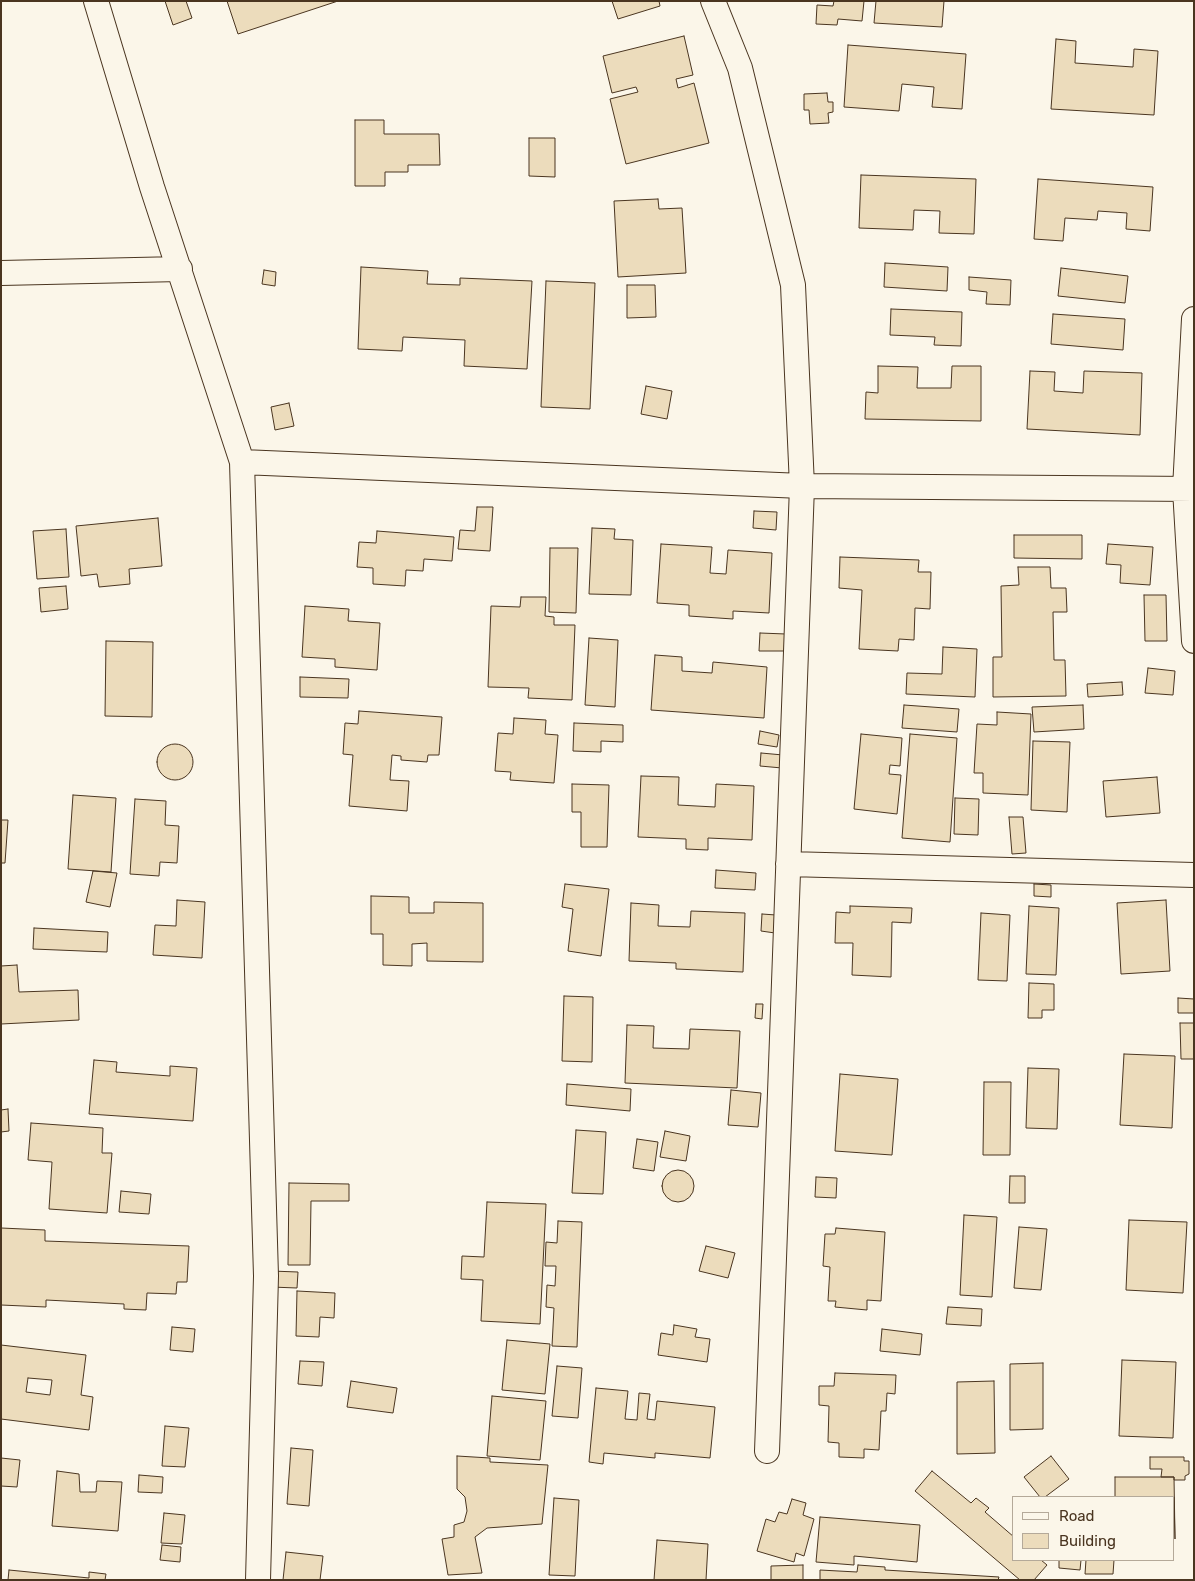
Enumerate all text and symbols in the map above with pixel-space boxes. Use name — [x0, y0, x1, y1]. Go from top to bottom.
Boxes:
legend — [1012, 1496, 1175, 1561]
text: Road — [1059, 1507, 1095, 1525]
text: Building — [1059, 1532, 1116, 1550]

